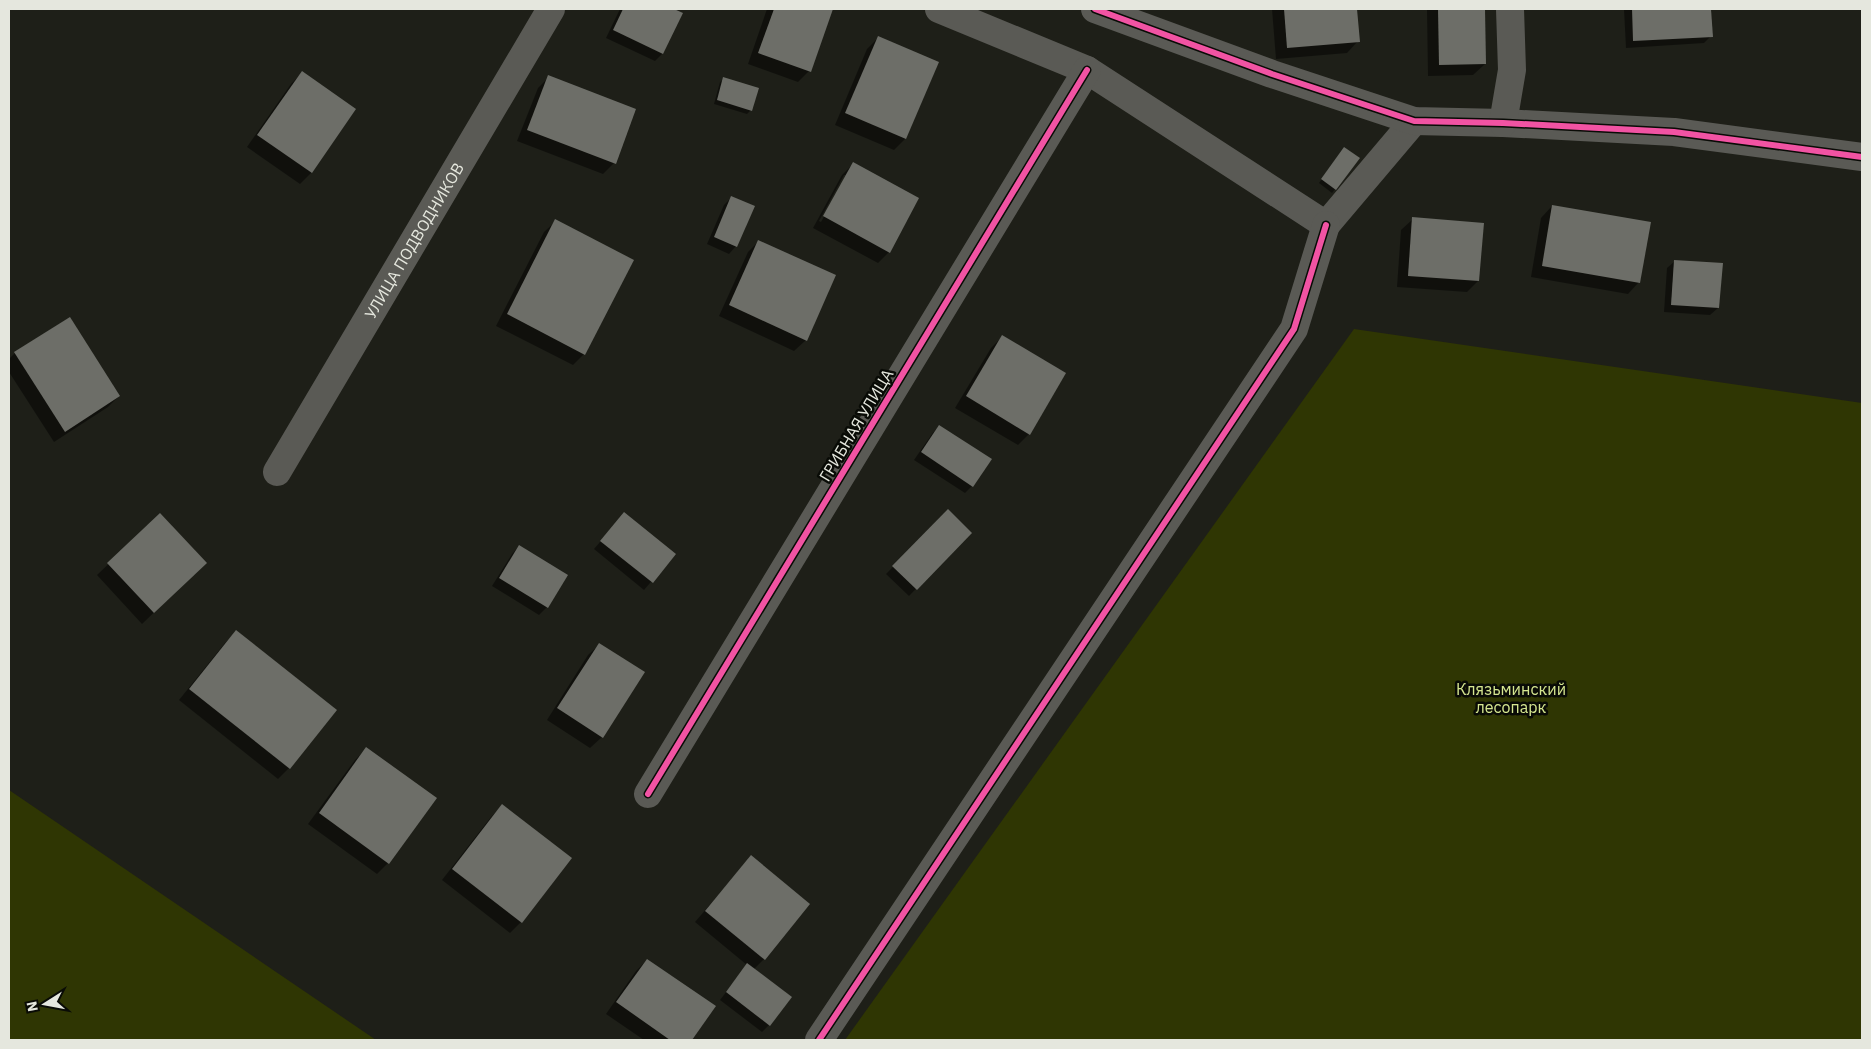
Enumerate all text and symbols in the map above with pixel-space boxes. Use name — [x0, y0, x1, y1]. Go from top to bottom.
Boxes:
street label: УЛИЦА ПОДВОДНИКОВ — [360, 159, 468, 322]
street label: ГРИБНАЯ УЛИЦА — [815, 365, 897, 485]
park label: Клязьминский лесопарк — [1456, 679, 1566, 717]
north arrow — [20, 979, 70, 1029]
text: N — [22, 1000, 42, 1013]

